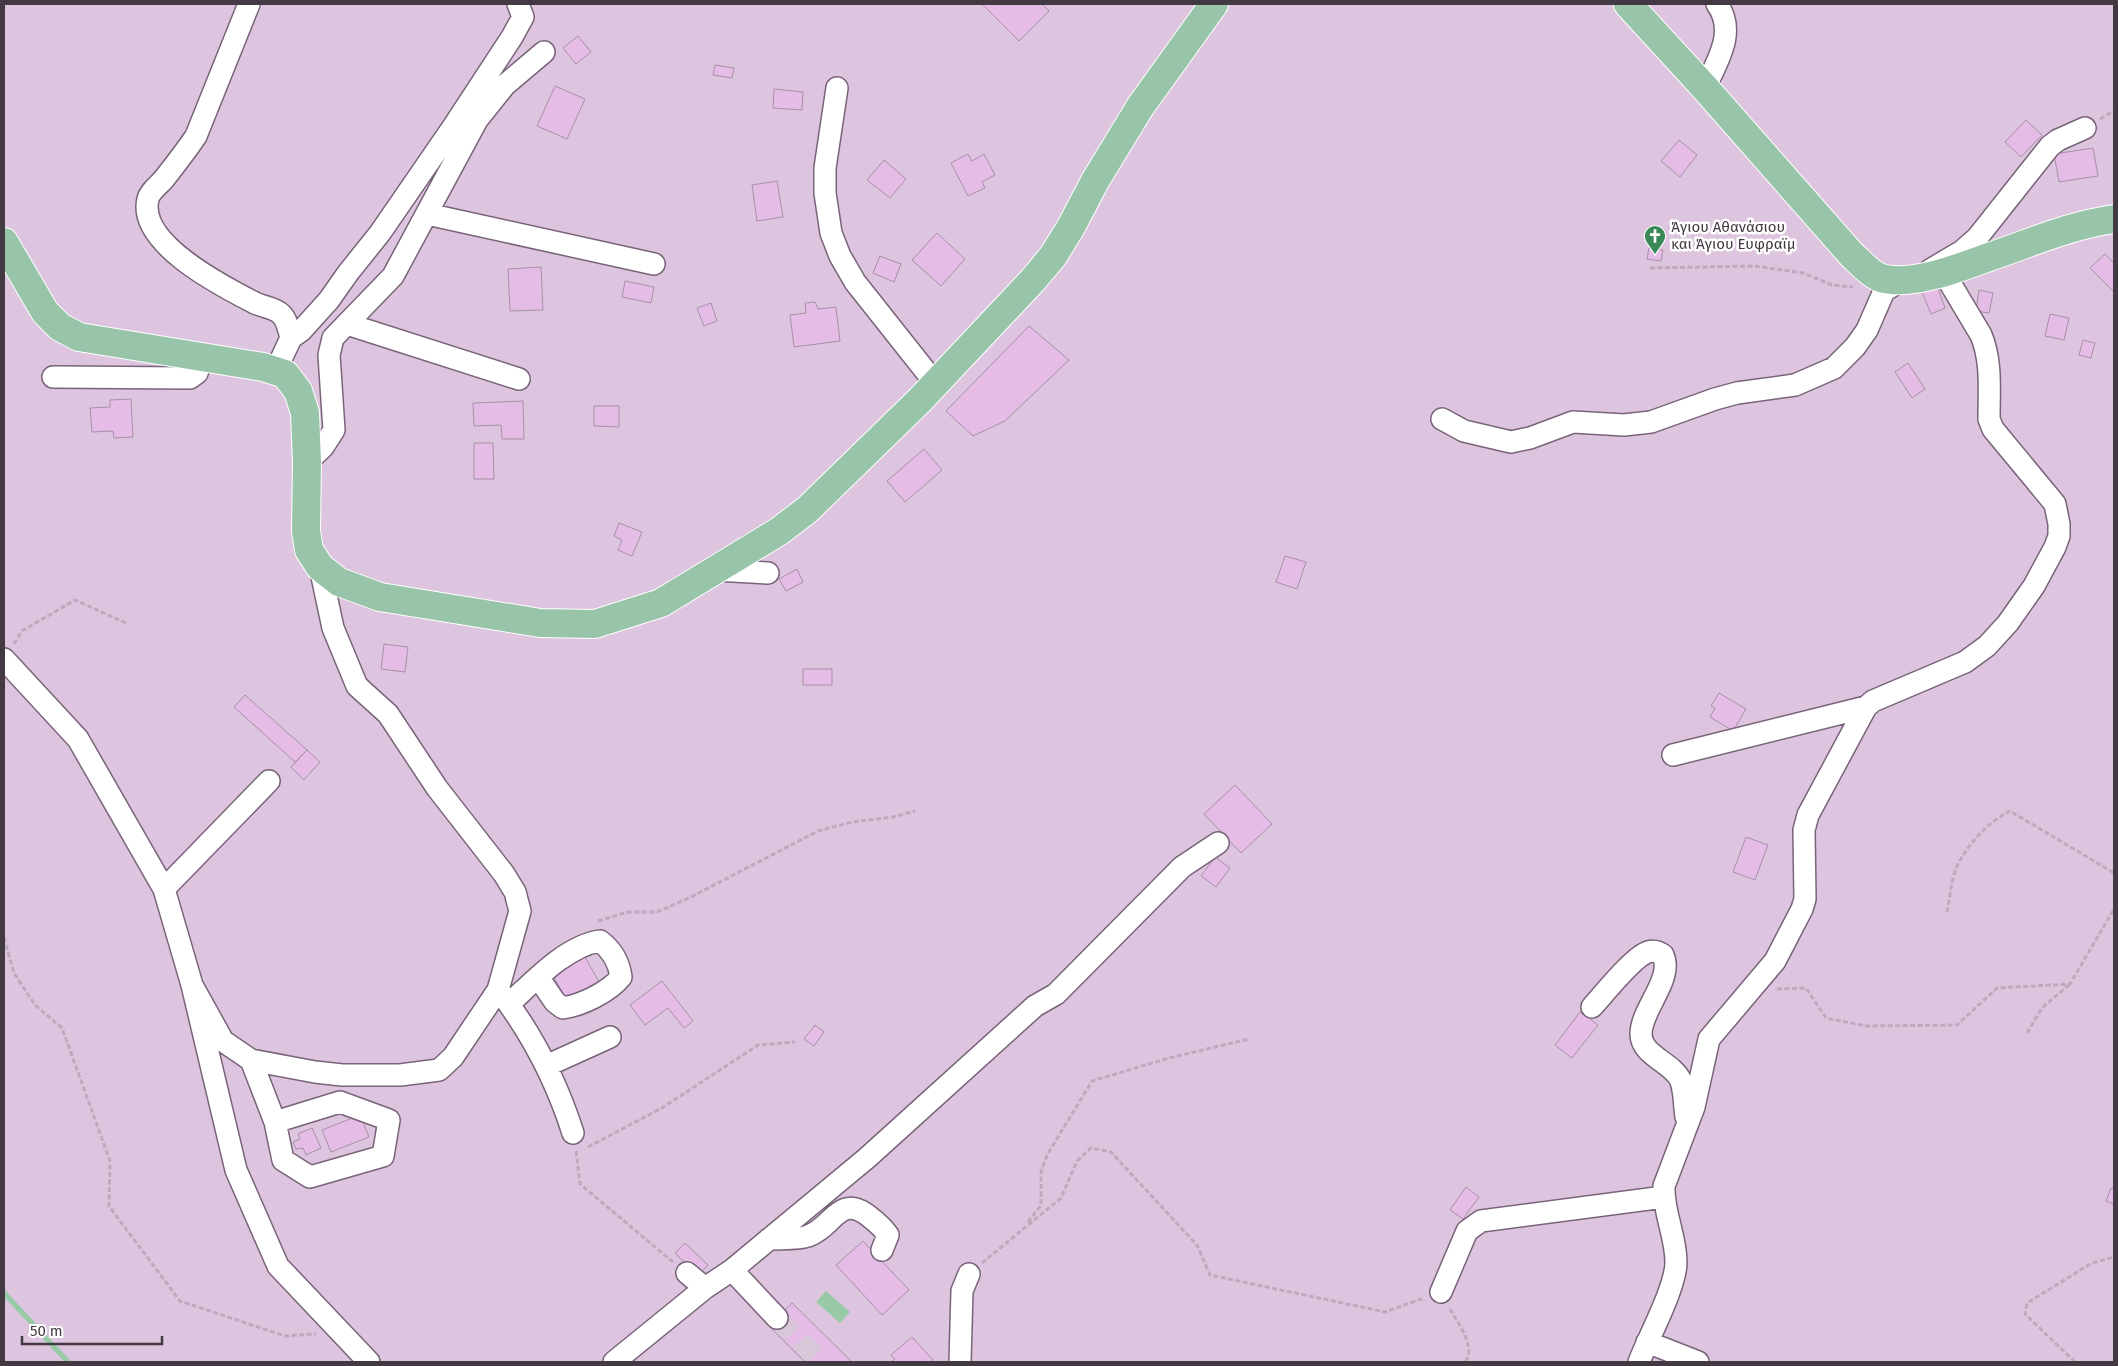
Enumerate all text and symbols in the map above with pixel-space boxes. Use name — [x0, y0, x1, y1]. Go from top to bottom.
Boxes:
place label: Άγιου Αθανάσιου και Άγιου Ευφραϊμ — [1671, 218, 1796, 253]
church icon: Άγιου Αθανάσιου και Άγιου Ευφραϊμ — [1643, 224, 1667, 255]
scale bar — [22, 1314, 162, 1346]
text: 50 m — [30, 1322, 63, 1340]

